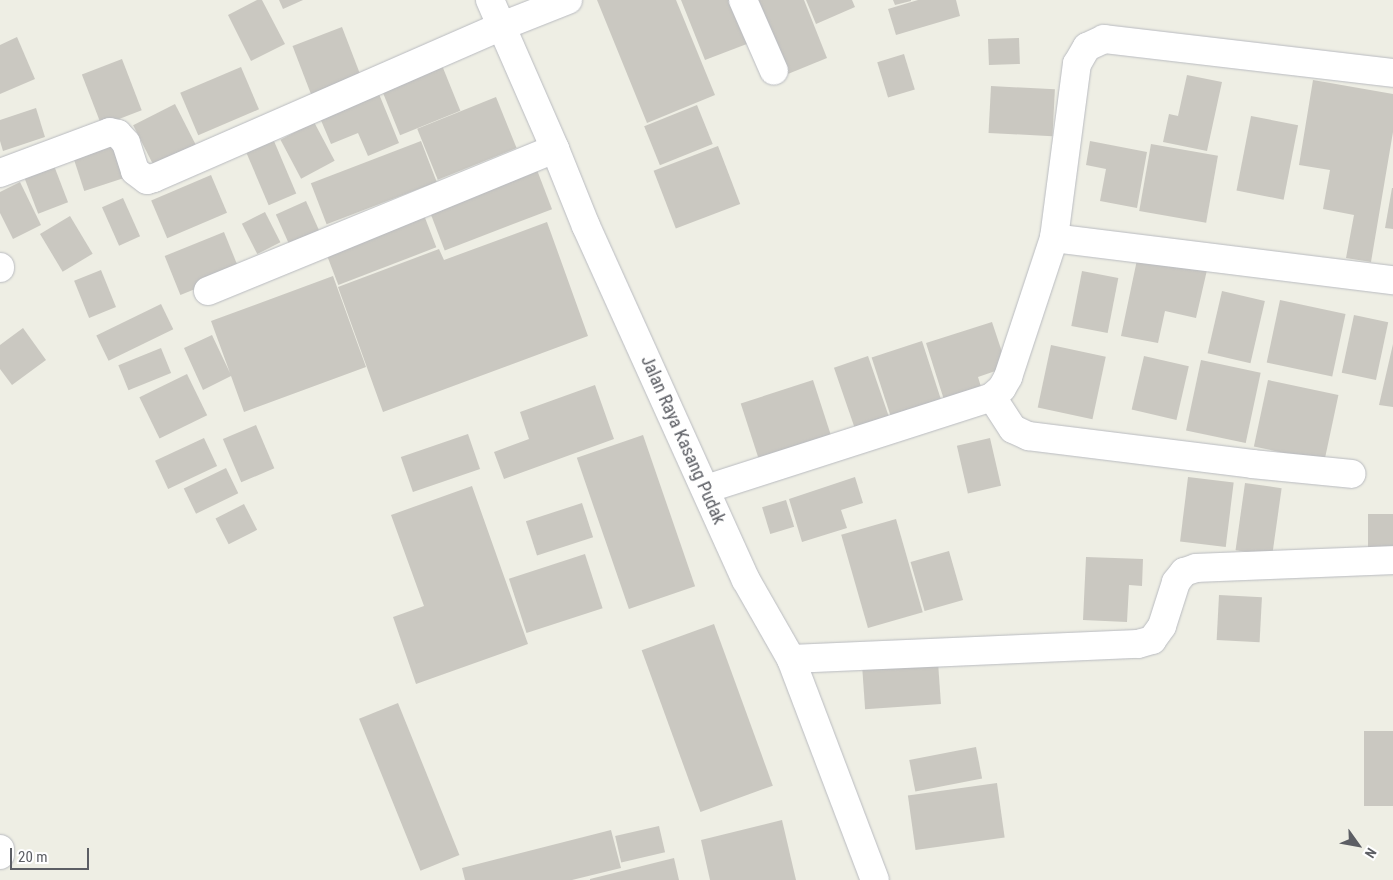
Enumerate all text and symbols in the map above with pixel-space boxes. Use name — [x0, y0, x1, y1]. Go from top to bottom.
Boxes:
street label: Jalan Raya Kasang Pudak — [636, 352, 730, 528]
north arrow — [1333, 820, 1383, 870]
scale bar — [12, 838, 91, 870]
text: N — [1362, 845, 1380, 861]
text: 20 m — [18, 848, 48, 866]

